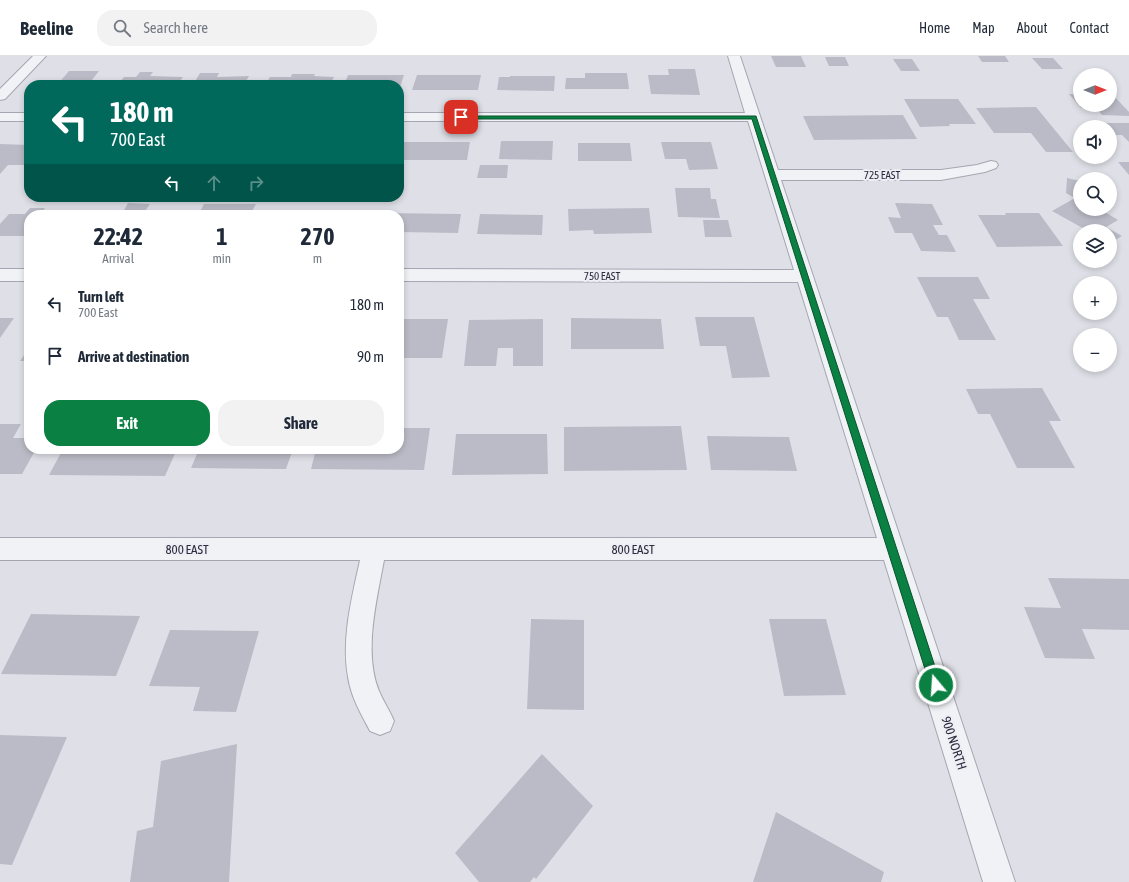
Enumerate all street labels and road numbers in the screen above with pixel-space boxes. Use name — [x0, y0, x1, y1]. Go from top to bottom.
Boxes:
street label: 725 EAST — [864, 169, 900, 181]
street label: 750 EAST — [584, 270, 620, 282]
street label: 800 EAST — [165, 542, 209, 557]
street label: 800 EAST — [611, 542, 655, 557]
street label: 900 NORTH — [938, 714, 970, 772]

